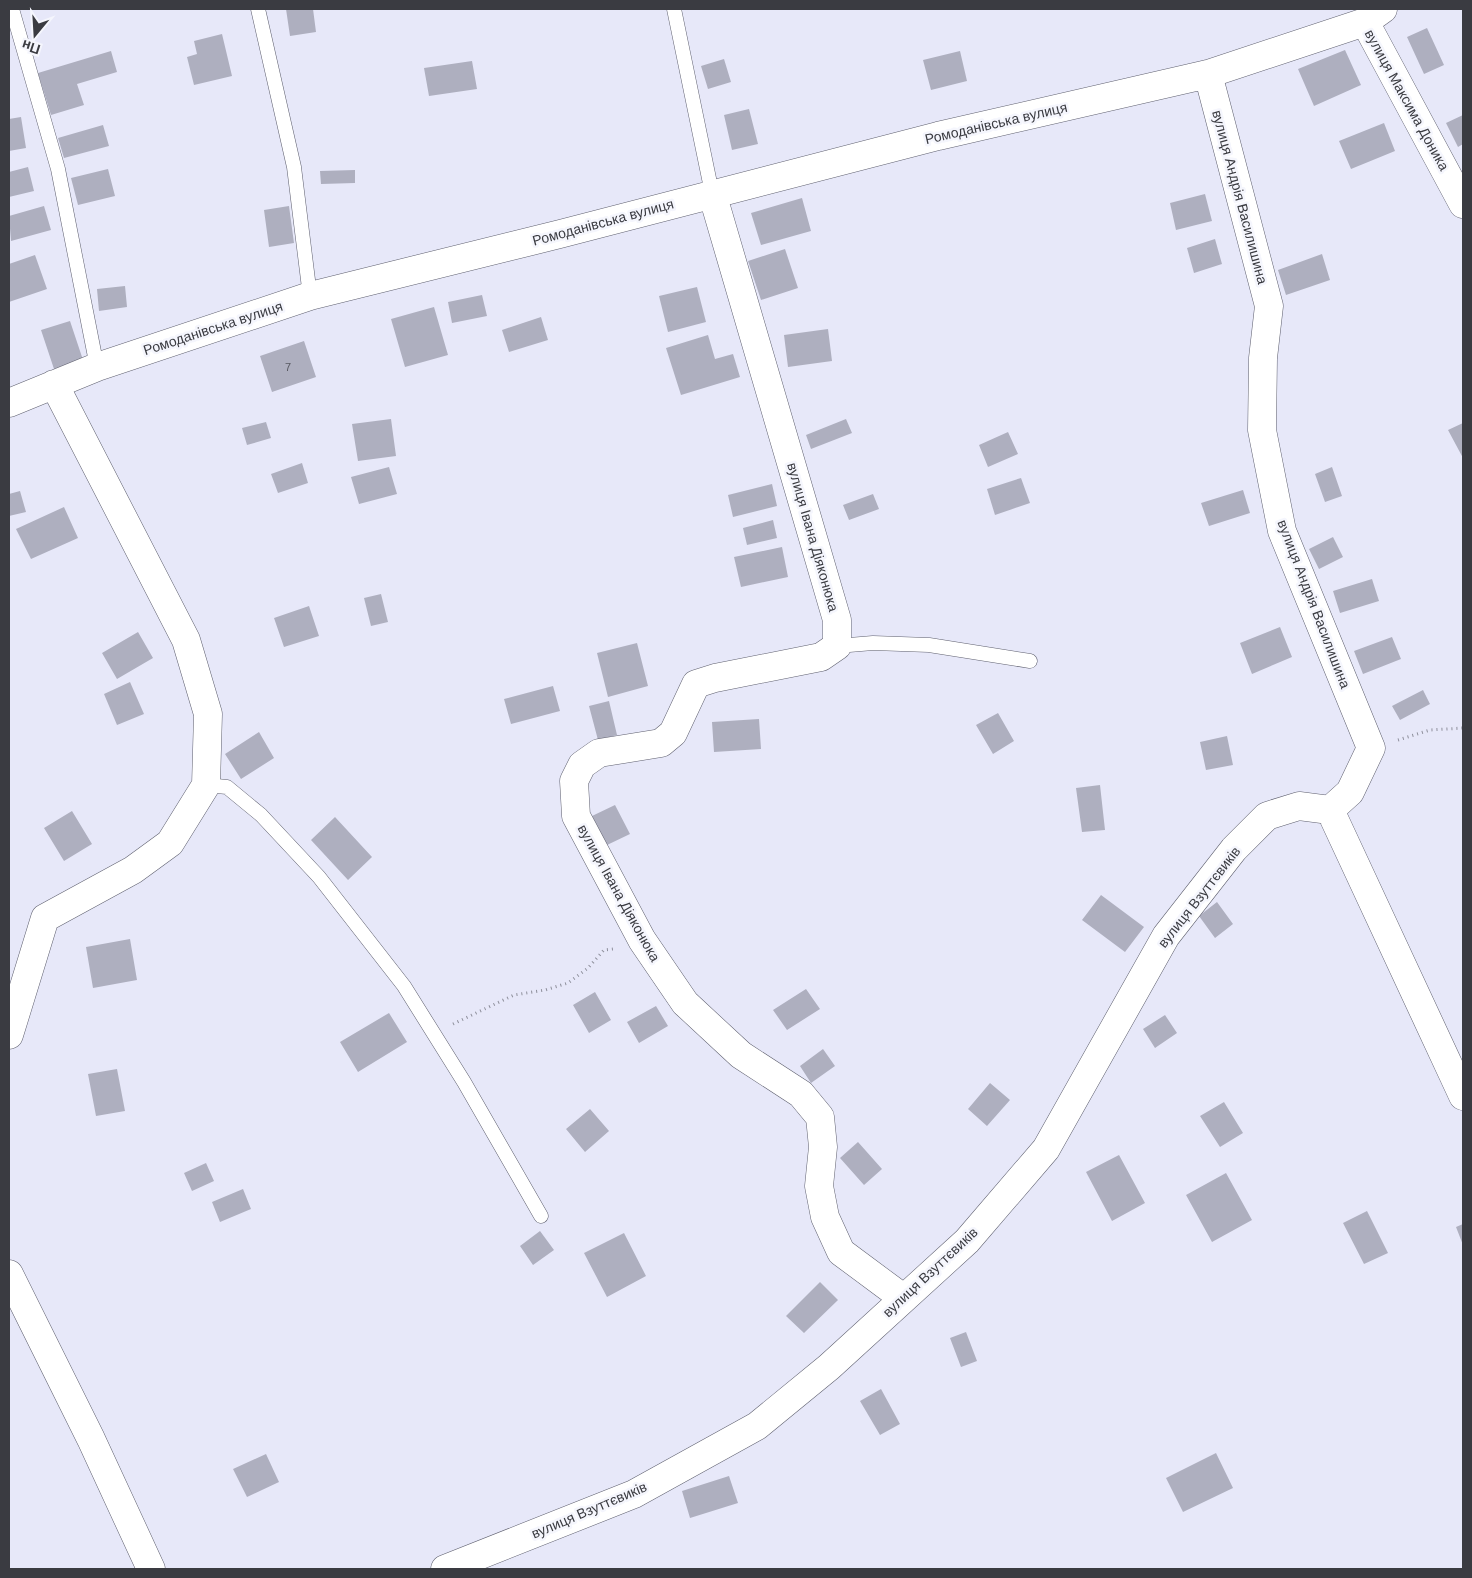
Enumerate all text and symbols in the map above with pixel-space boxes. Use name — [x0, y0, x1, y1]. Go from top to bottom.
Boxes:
north arrow — [10, 10, 60, 60]
street label: вулиця Максима Доника — [1362, 27, 1453, 173]
text: Пн — [20, 37, 42, 58]
street label: Ромоданівська вулиця — [923, 99, 1069, 147]
street label: вулиця Андрія Василишина — [1209, 108, 1271, 286]
street label: Ромоданівська вулиця — [531, 195, 675, 249]
street label: Ромоданівська вулиця — [141, 298, 285, 358]
house number: 7 — [285, 361, 291, 373]
street label: вулиця Івана Діяконюка — [784, 461, 842, 614]
street label: вулиця Андрія Василишина — [1274, 517, 1354, 691]
street label: вулиця Івана Діяконюка — [575, 822, 664, 965]
street label: вулиця Взуттєвиків — [1155, 843, 1243, 951]
street label: вулиця Взуттєвиків — [879, 1224, 981, 1320]
street label: вулиця Взуттєвиків — [529, 1478, 649, 1542]

